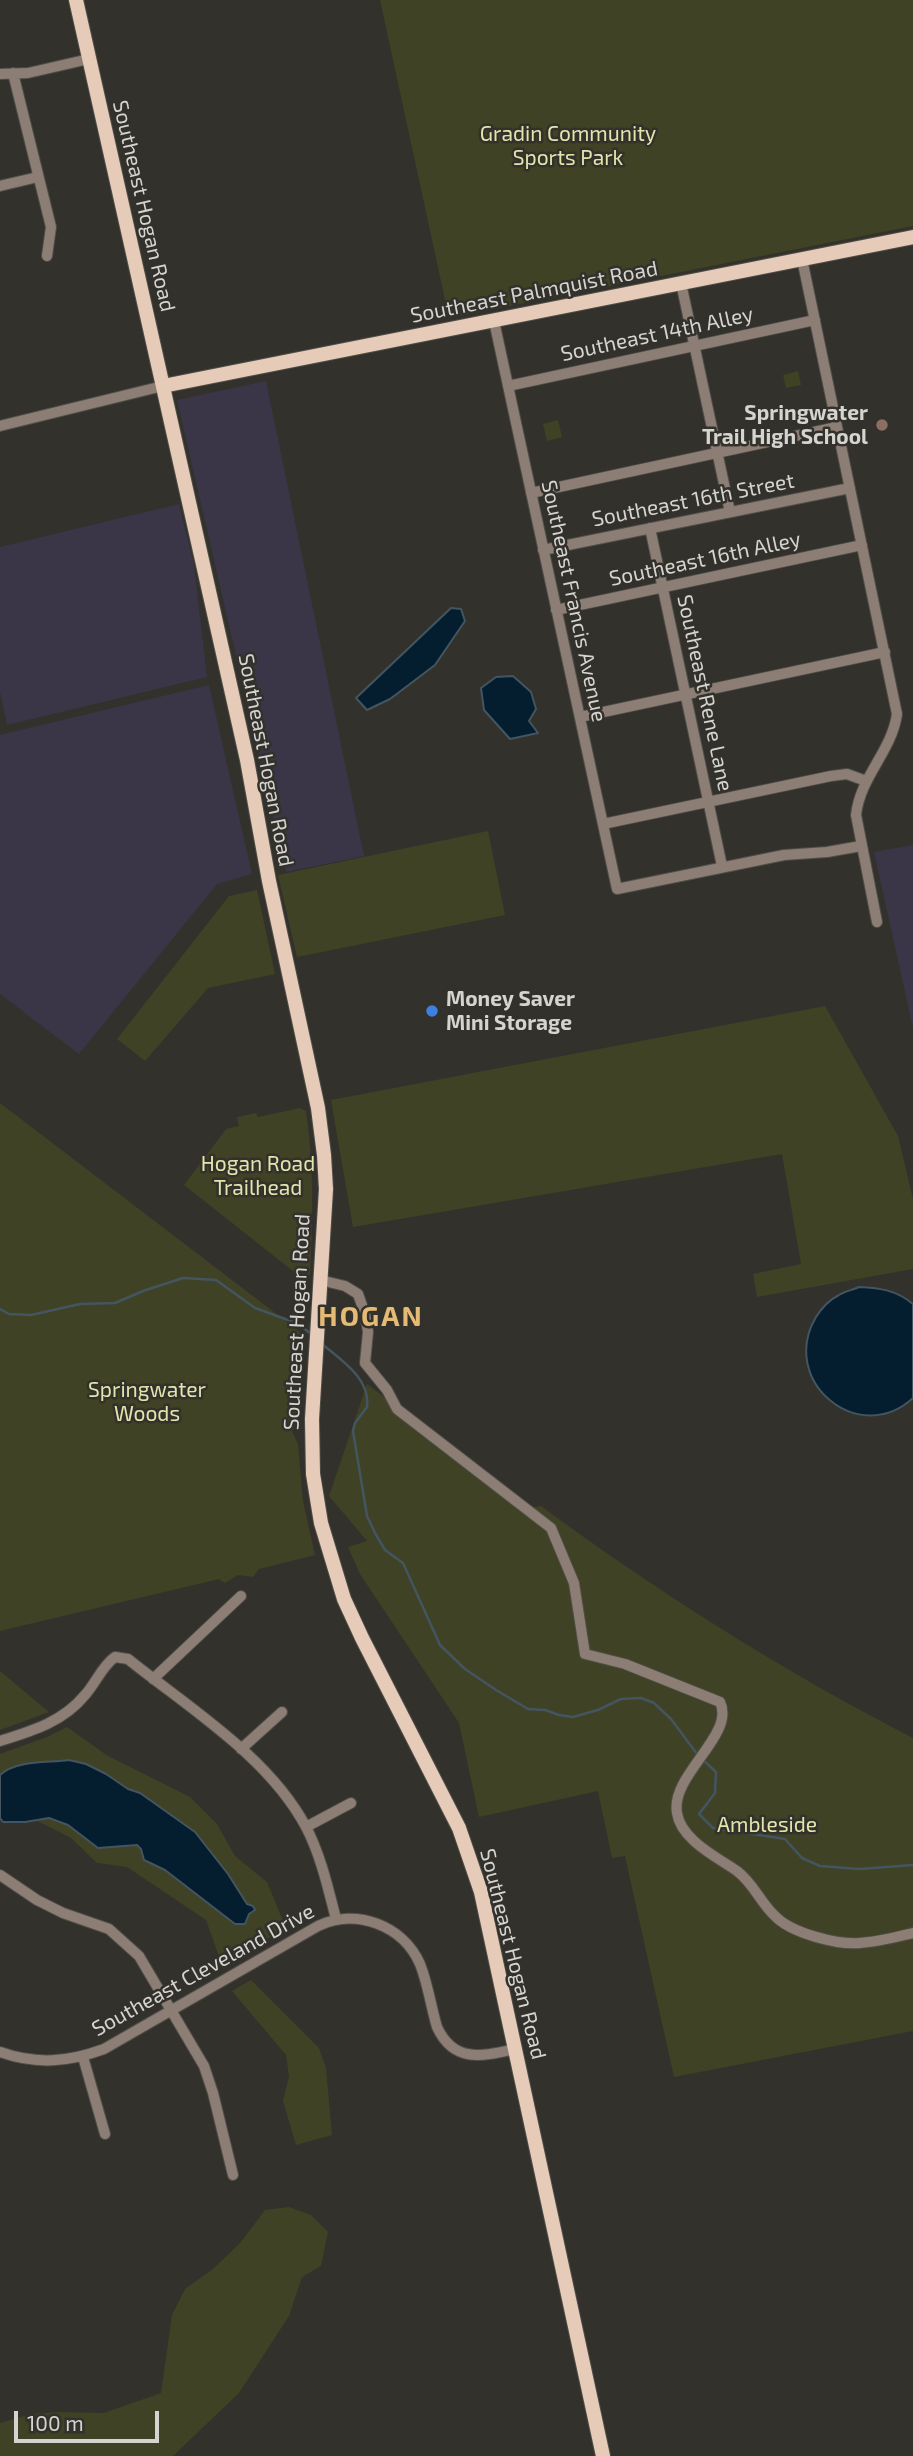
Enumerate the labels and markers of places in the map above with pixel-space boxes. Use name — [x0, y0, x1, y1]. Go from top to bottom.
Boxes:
place label: Springwater Trail High School — [702, 400, 868, 450]
marker: Springwater Trail High School — [874, 417, 890, 433]
place label: Money Saver Mini Storage — [446, 986, 575, 1036]
marker: Money Saver Mini Storage — [424, 1003, 440, 1019]

